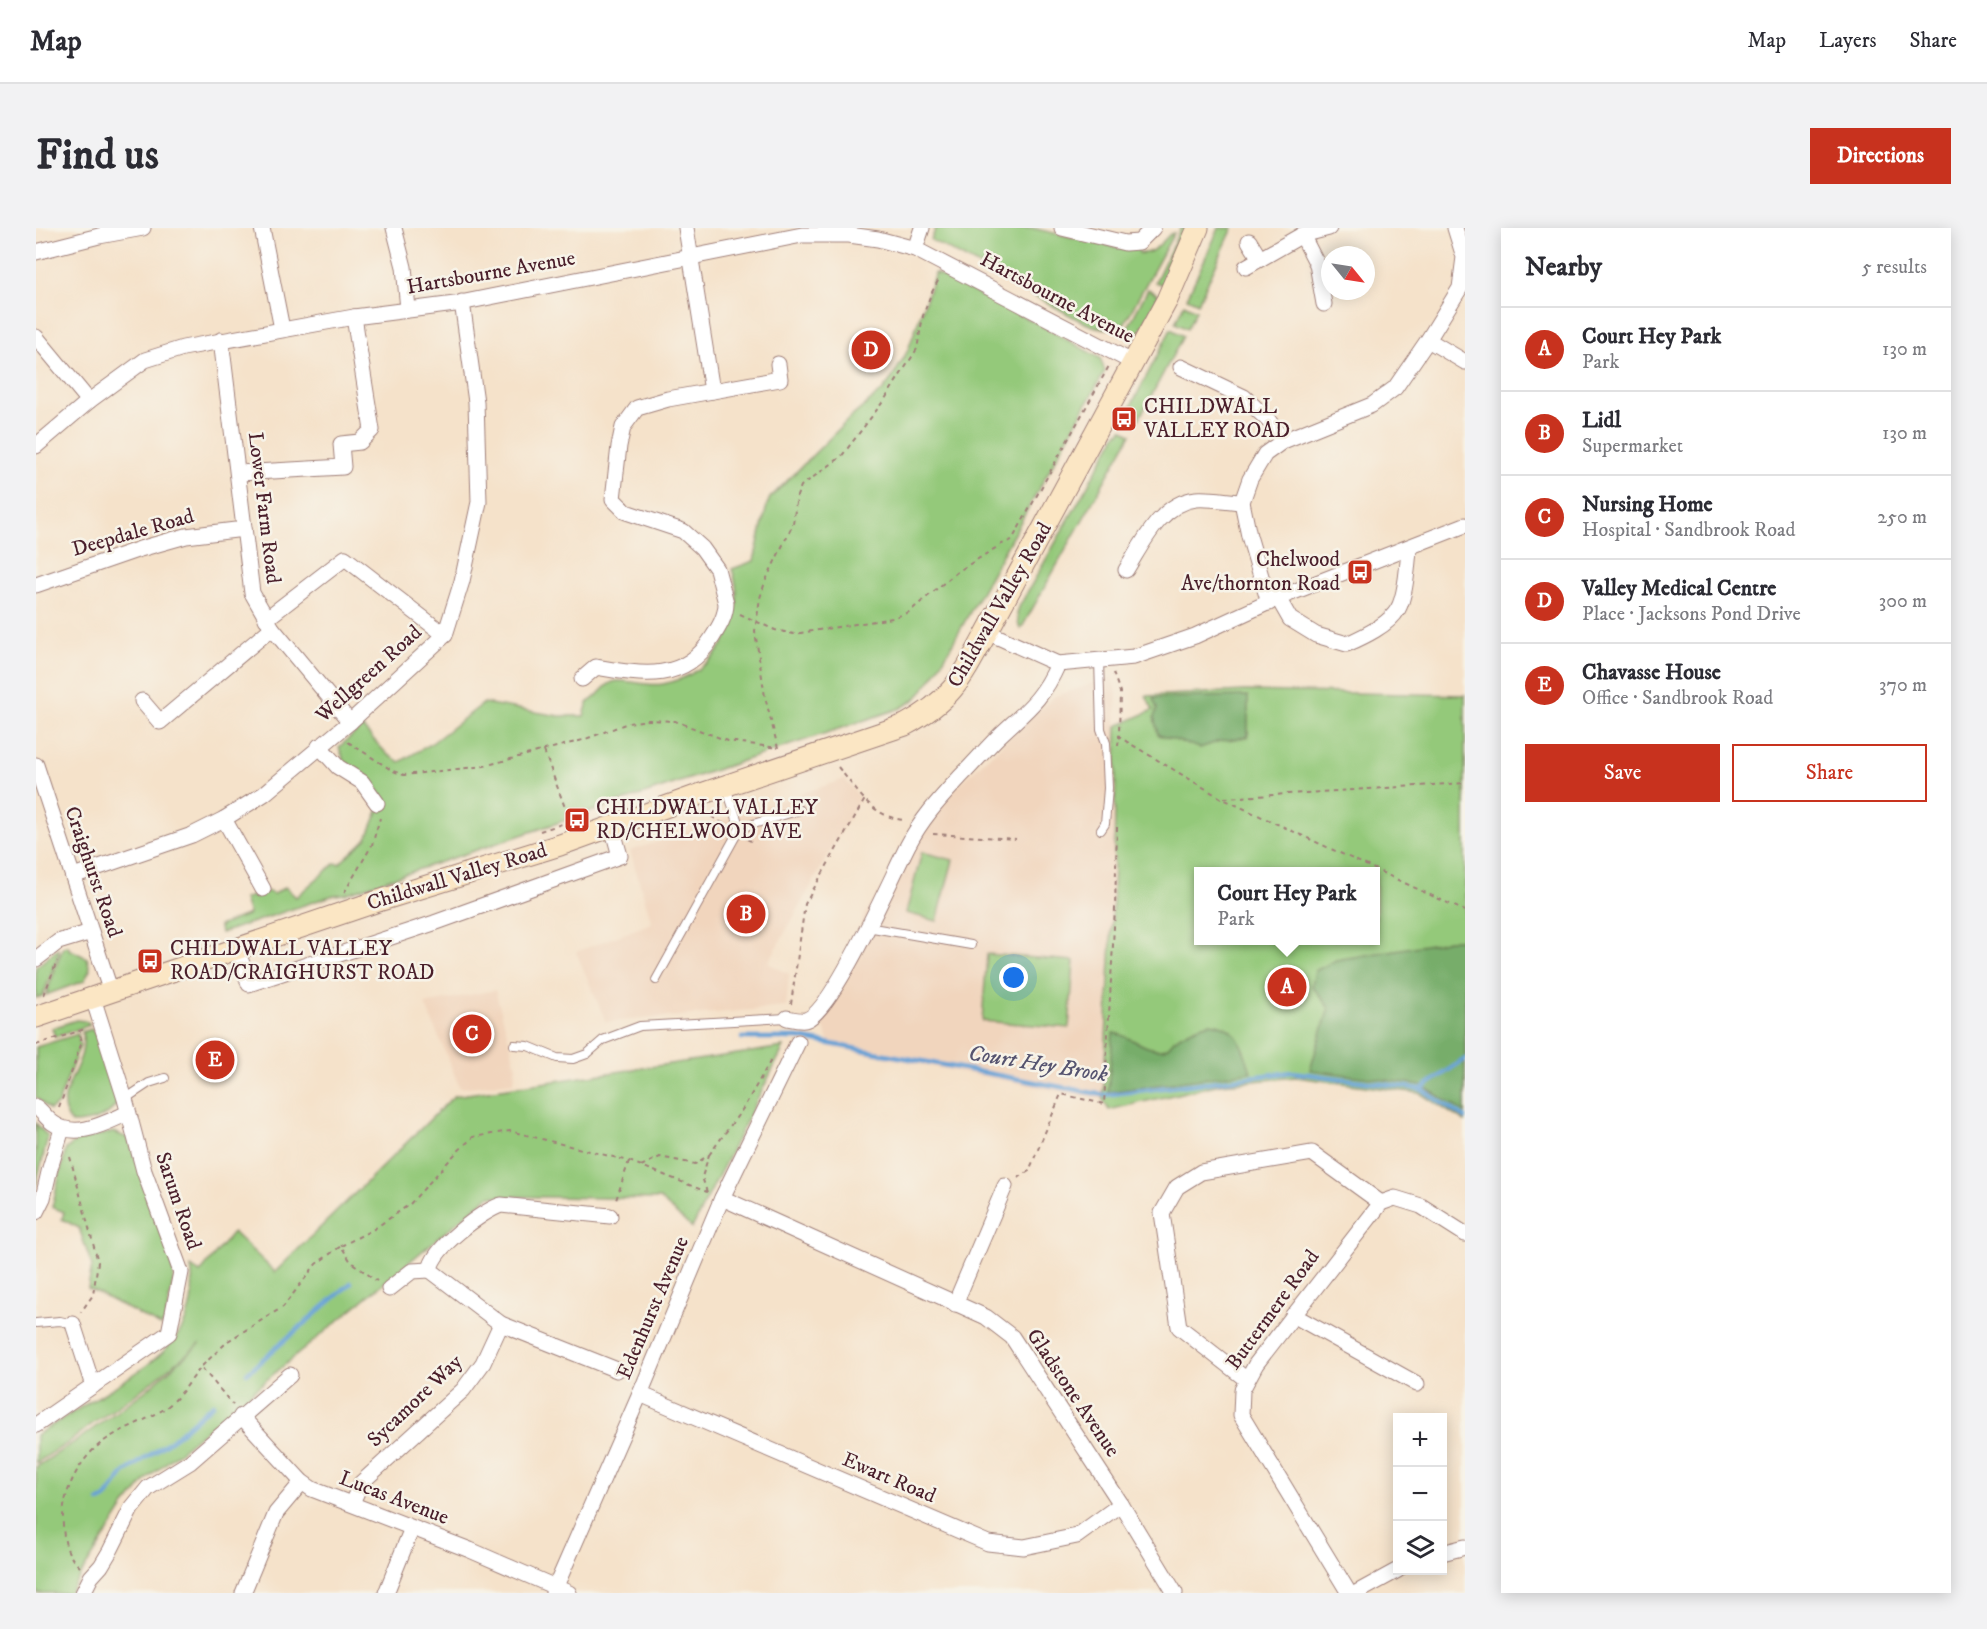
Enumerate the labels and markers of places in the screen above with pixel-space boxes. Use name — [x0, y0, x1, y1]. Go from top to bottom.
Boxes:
pin: D — [852, 328, 890, 372]
place label: CHILDWALL VALLEY ROAD — [1143, 394, 1290, 444]
bus stop icon: CHILDWALL VALLEY ROAD — [1109, 404, 1139, 434]
place label: Chelwood Ave/thornton Road — [1181, 547, 1341, 597]
bus stop icon: Chelwood Ave/thornton Road — [1345, 557, 1375, 587]
place label: CHILDWALL VALLEY RD/CHELWOOD AVE — [596, 795, 819, 845]
bus stop icon: CHILDWALL VALLEY RD/CHELWOOD AVE — [562, 805, 592, 835]
pin: B — [726, 892, 766, 936]
place label: CHILDWALL VALLEY ROAD/CRAIGHURST ROAD — [170, 936, 434, 986]
bus stop icon: CHILDWALL VALLEY ROAD/CRAIGHURST ROAD — [135, 946, 165, 976]
pin: A — [1268, 964, 1306, 1010]
pin: C — [452, 1012, 492, 1056]
pin: E — [196, 1038, 234, 1082]

